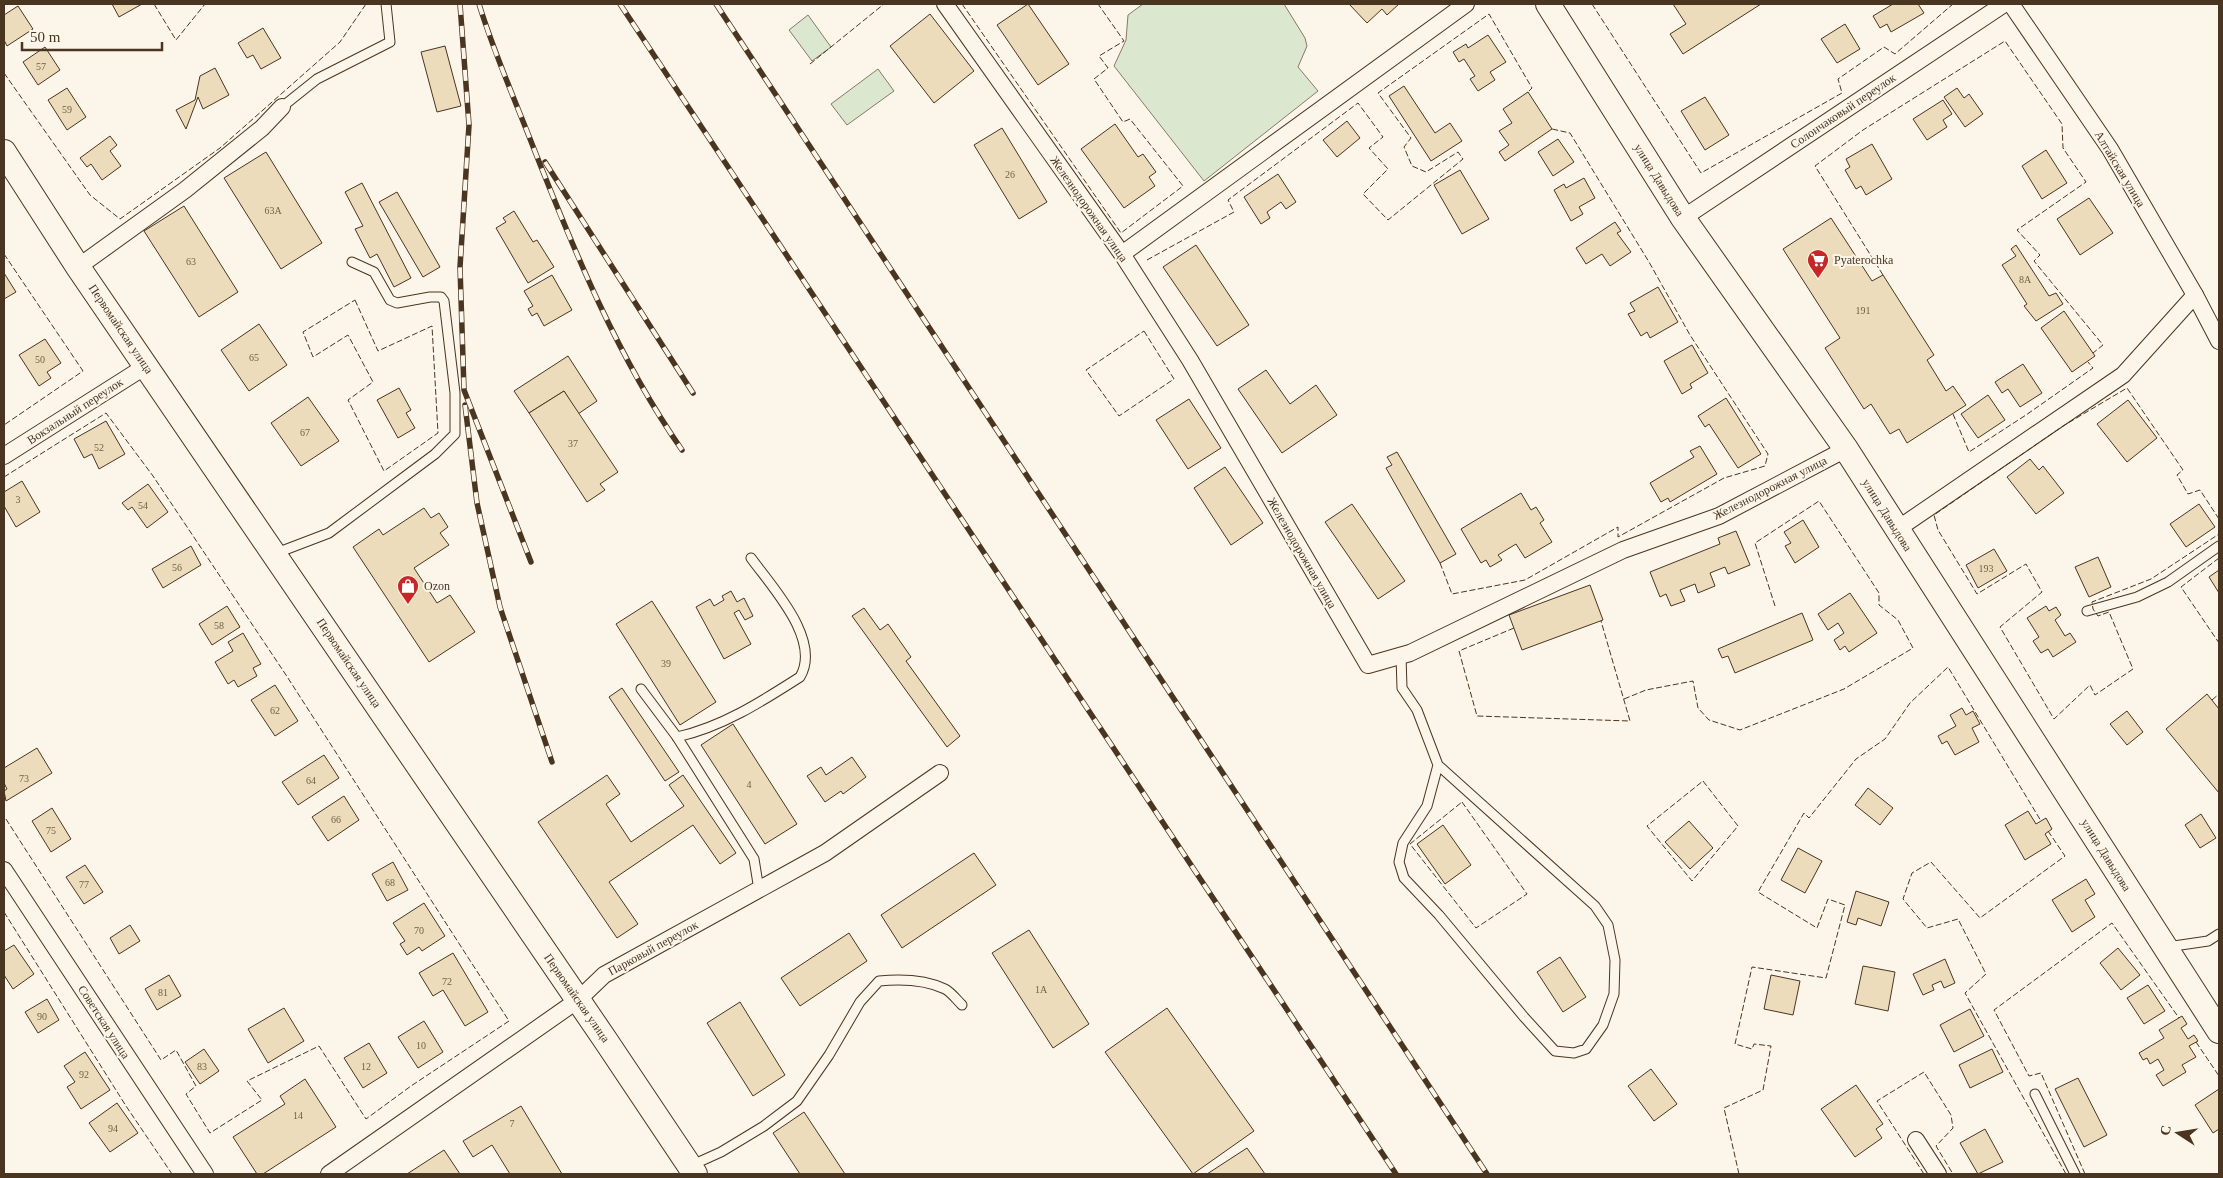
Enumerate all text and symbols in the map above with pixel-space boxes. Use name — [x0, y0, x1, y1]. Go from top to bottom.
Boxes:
scale bar — [22, 20, 162, 52]
text: 50 m — [30, 29, 61, 45]
house number: 57 — [36, 61, 46, 72]
street label: Солончаковый переулок — [1788, 70, 1898, 151]
house number: 59 — [62, 104, 72, 115]
street label: Алтайская улица — [2092, 128, 2149, 210]
street label: улица Давыдова — [1631, 141, 1687, 219]
street label: Железнодорожная улица — [1047, 153, 1131, 265]
house number: 26 — [1005, 169, 1015, 180]
house number: 63А — [264, 205, 282, 216]
supermarket icon: Pyaterochka — [1806, 248, 1830, 279]
place label: Pyaterochka — [1834, 253, 1894, 267]
house number: 63 — [186, 256, 196, 267]
house number: 8А — [2019, 274, 2032, 285]
street label: Первомайская улица — [86, 282, 157, 377]
house number: 191 — [1856, 305, 1871, 316]
house number: 65 — [249, 352, 259, 363]
house number: 50 — [35, 354, 45, 365]
street label: Вокзальный переулок — [25, 375, 126, 447]
house number: 67 — [300, 427, 310, 438]
house number: 37 — [568, 438, 578, 449]
house number: 52 — [94, 442, 104, 453]
street label: Железнодорожная улица — [1711, 453, 1830, 523]
street label: улица Давыдова — [1859, 476, 1915, 554]
house number: 3 — [16, 494, 21, 505]
street label: Железнодорожная улица — [1265, 495, 1340, 612]
house number: 54 — [138, 500, 148, 511]
house number: 56 — [172, 562, 182, 573]
house number: 193 — [1979, 563, 1994, 574]
shop icon: Ozon — [396, 574, 420, 605]
place label: Ozon — [424, 579, 450, 593]
street label: Первомайская улица — [314, 616, 385, 711]
house number: 58 — [214, 620, 224, 631]
house number: 39 — [661, 658, 671, 669]
house number: 62 — [270, 705, 280, 716]
house number: 73 — [19, 773, 29, 784]
house number: 64 — [306, 775, 316, 786]
house number: 4 — [747, 779, 752, 790]
house number: 66 — [331, 814, 341, 825]
street label: улица Давыдова — [2078, 816, 2134, 894]
house number: 75 — [46, 825, 56, 836]
house number: 68 — [385, 877, 395, 888]
house number: 77 — [79, 879, 89, 890]
street label: Парковый переулок — [606, 917, 700, 978]
house number: 70 — [414, 925, 424, 936]
street label: Первомайская улица — [541, 951, 613, 1046]
house number: 72 — [442, 976, 452, 987]
street label: Советская улица — [75, 983, 133, 1062]
house number: 1А — [1035, 984, 1048, 995]
house number: 81 — [158, 987, 168, 998]
house number: 90 — [37, 1011, 47, 1022]
house number: 10 — [416, 1040, 426, 1051]
house number: 83 — [197, 1061, 207, 1072]
house number: 12 — [361, 1061, 371, 1072]
house number: 92 — [79, 1069, 89, 1080]
north arrow — [2153, 1108, 2203, 1158]
house number: 14 — [293, 1110, 303, 1121]
house number: 7 — [510, 1118, 515, 1129]
house number: 94 — [108, 1123, 118, 1134]
text: С — [2157, 1124, 2174, 1137]

